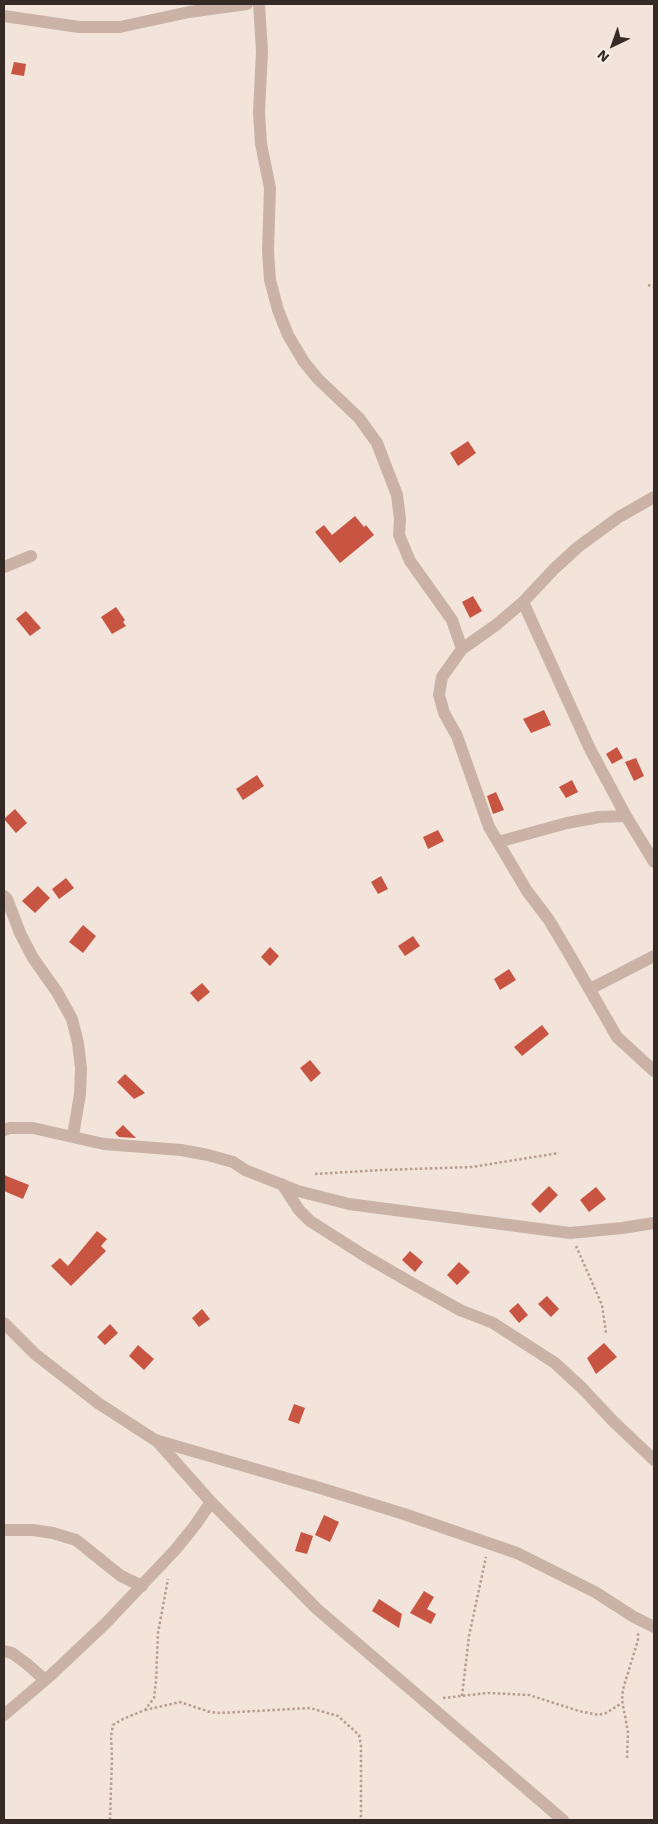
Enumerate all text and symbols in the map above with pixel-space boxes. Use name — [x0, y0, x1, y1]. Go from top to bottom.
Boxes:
north arrow — [588, 20, 638, 70]
text: N — [594, 47, 612, 66]

